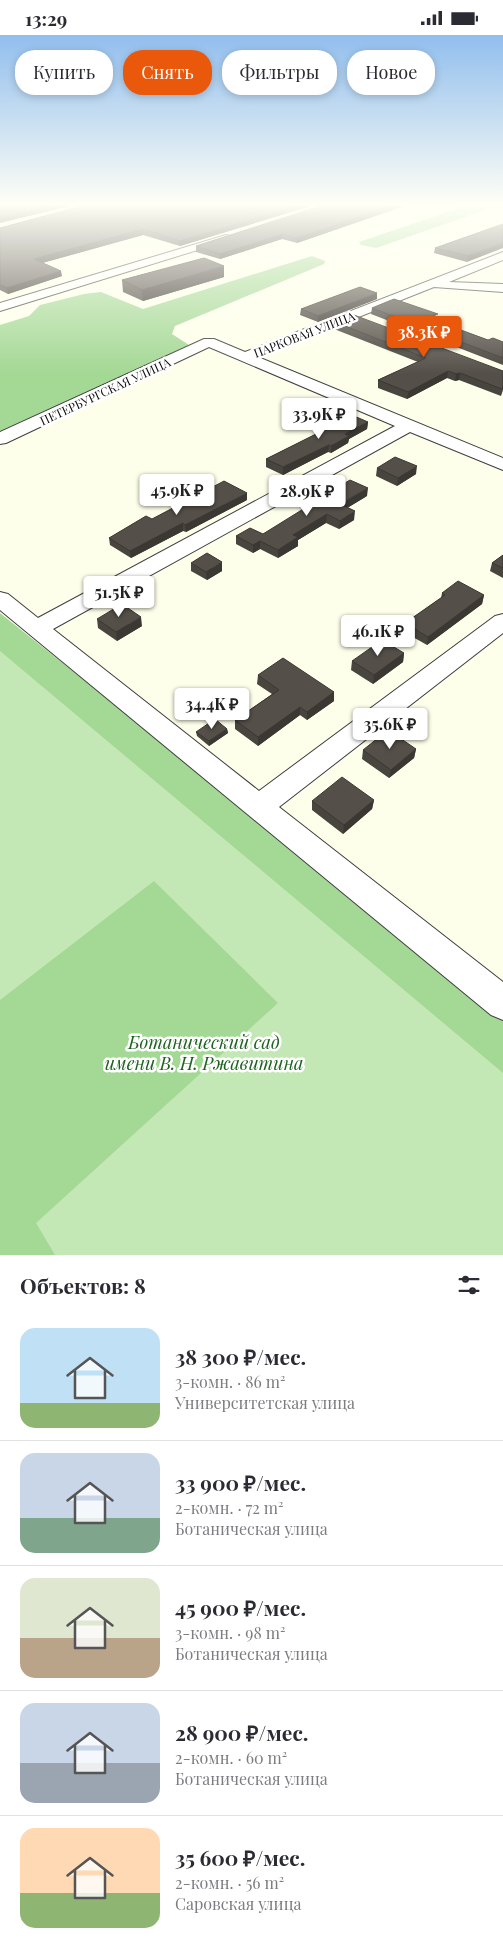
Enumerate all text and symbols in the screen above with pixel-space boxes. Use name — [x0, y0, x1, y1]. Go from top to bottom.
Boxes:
text: 13:29 — [25, 5, 67, 31]
chip: Купить — [15, 50, 113, 95]
chip: Снять — [123, 50, 212, 95]
chip: Фильтры — [222, 50, 337, 95]
chip: Новое — [347, 50, 435, 95]
street label: ПАРКОВАЯ УЛИЦА — [251, 307, 357, 361]
pin: 38.3K ₽ — [378, 315, 470, 358]
text: 38.3K ₽ — [398, 321, 450, 342]
street label: ПЕТЕРБУРГСКАЯ УЛИЦА — [37, 353, 173, 428]
pin: 33.9K ₽ — [273, 397, 365, 440]
text: 33.9K ₽ — [293, 403, 345, 424]
pin: 45.9K ₽ — [131, 473, 223, 516]
pin: 28.9K ₽ — [261, 475, 353, 517]
text: 45.9K ₽ — [150, 479, 204, 500]
text: 28.9K ₽ — [280, 480, 334, 501]
pin: 51.5K ₽ — [73, 575, 165, 618]
text: 51.5K ₽ — [94, 581, 144, 602]
pin: 46.1K ₽ — [332, 615, 424, 657]
text: 46.1K ₽ — [352, 620, 404, 641]
pin: 34.4K ₽ — [166, 687, 258, 730]
text: 34.4K ₽ — [185, 693, 239, 714]
pin: 35.6K ₽ — [344, 707, 436, 750]
text: 35.6K ₽ — [364, 713, 416, 734]
park label: Ботанический сад имени В. Н. Ржавитина — [105, 1030, 303, 1075]
text: Объектов: 8 — [20, 1271, 146, 1299]
icon: filters — [455, 1271, 483, 1299]
text: 38 300 ₽/мес. — [175, 1342, 306, 1370]
icon: home — [60, 1348, 120, 1408]
text: 3-комн. · 86 m² — [175, 1371, 285, 1392]
text: Университетская улица — [175, 1392, 355, 1413]
text: 33 900 ₽/мес. — [175, 1468, 306, 1496]
icon: home — [60, 1473, 120, 1533]
text: 2-комн. · 72 m² — [175, 1497, 283, 1518]
text: Ботаническая улица — [175, 1518, 328, 1539]
text: 45 900 ₽/мес. — [175, 1593, 306, 1621]
icon: home — [60, 1598, 120, 1658]
text: 3-комн. · 98 m² — [175, 1622, 285, 1643]
text: Ботаническая улица — [175, 1643, 328, 1664]
text: 28 900 ₽/мес. — [175, 1718, 308, 1746]
icon: home — [60, 1723, 120, 1783]
text: 2-комн. · 60 m² — [175, 1747, 287, 1768]
text: Ботаническая улица — [175, 1768, 328, 1789]
text: 35 600 ₽/мес. — [175, 1843, 305, 1871]
icon: home — [60, 1848, 120, 1908]
text: 2-комн. · 56 m² — [175, 1872, 284, 1893]
text: Саровская улица — [175, 1893, 301, 1914]

